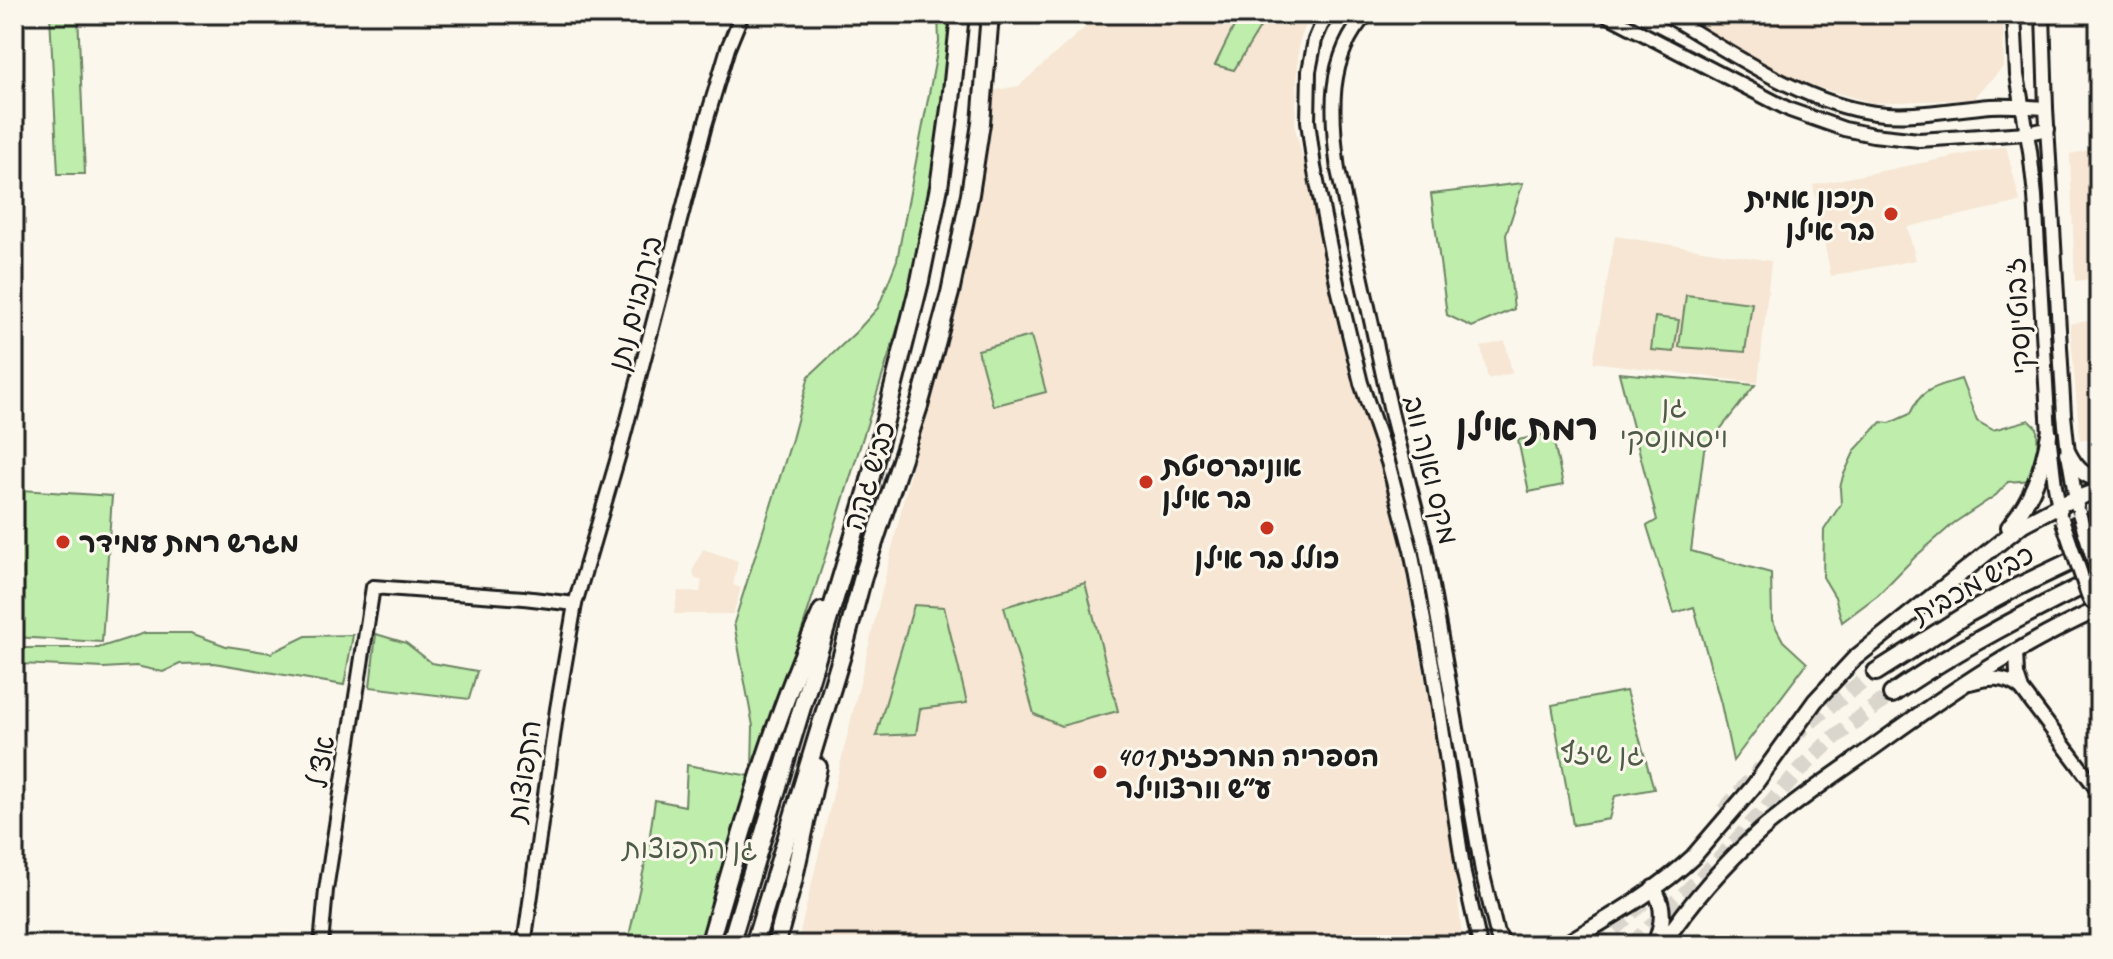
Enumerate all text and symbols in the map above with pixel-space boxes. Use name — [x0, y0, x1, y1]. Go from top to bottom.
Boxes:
place label: תיכון אמית בר אילן — [1744, 181, 1875, 248]
marker: תיכון אמית בר אילן — [1882, 205, 1900, 223]
street label: בירנבוים נתן — [600, 232, 670, 374]
street label: ז'בוטינסקי — [1996, 256, 2040, 376]
park label: גן ויסמונסקי — [1620, 388, 1728, 455]
street label: מקס ואנה ווב — [1396, 392, 1466, 548]
district label: רמת אילן — [1456, 405, 1598, 451]
street label: כביש גהה — [835, 417, 903, 535]
place label: אוניברסיטת בר אילן — [1160, 449, 1302, 516]
marker: אוניברסיטת בר אילן — [1137, 473, 1155, 491]
marker: כולל בר אילן — [1258, 519, 1276, 537]
place label: מגרש רמת עמידר — [79, 525, 299, 560]
marker: מגרש רמת עמידר — [54, 533, 72, 551]
street label: כביש מכבית — [1904, 536, 2040, 633]
place label: כולל בר אילן — [1195, 541, 1339, 576]
street label: התפוצות — [499, 718, 548, 826]
street label: אצ"ל — [300, 733, 342, 791]
park label: גן שיזף — [1560, 736, 1644, 771]
place label: 401 הספריה המרכזית ע״ש וורצווילר — [1116, 739, 1379, 806]
marker: 401 הספריה המרכזית ע״ש וורצווילר — [1091, 763, 1109, 781]
park label: גן התפוצות — [620, 831, 758, 866]

